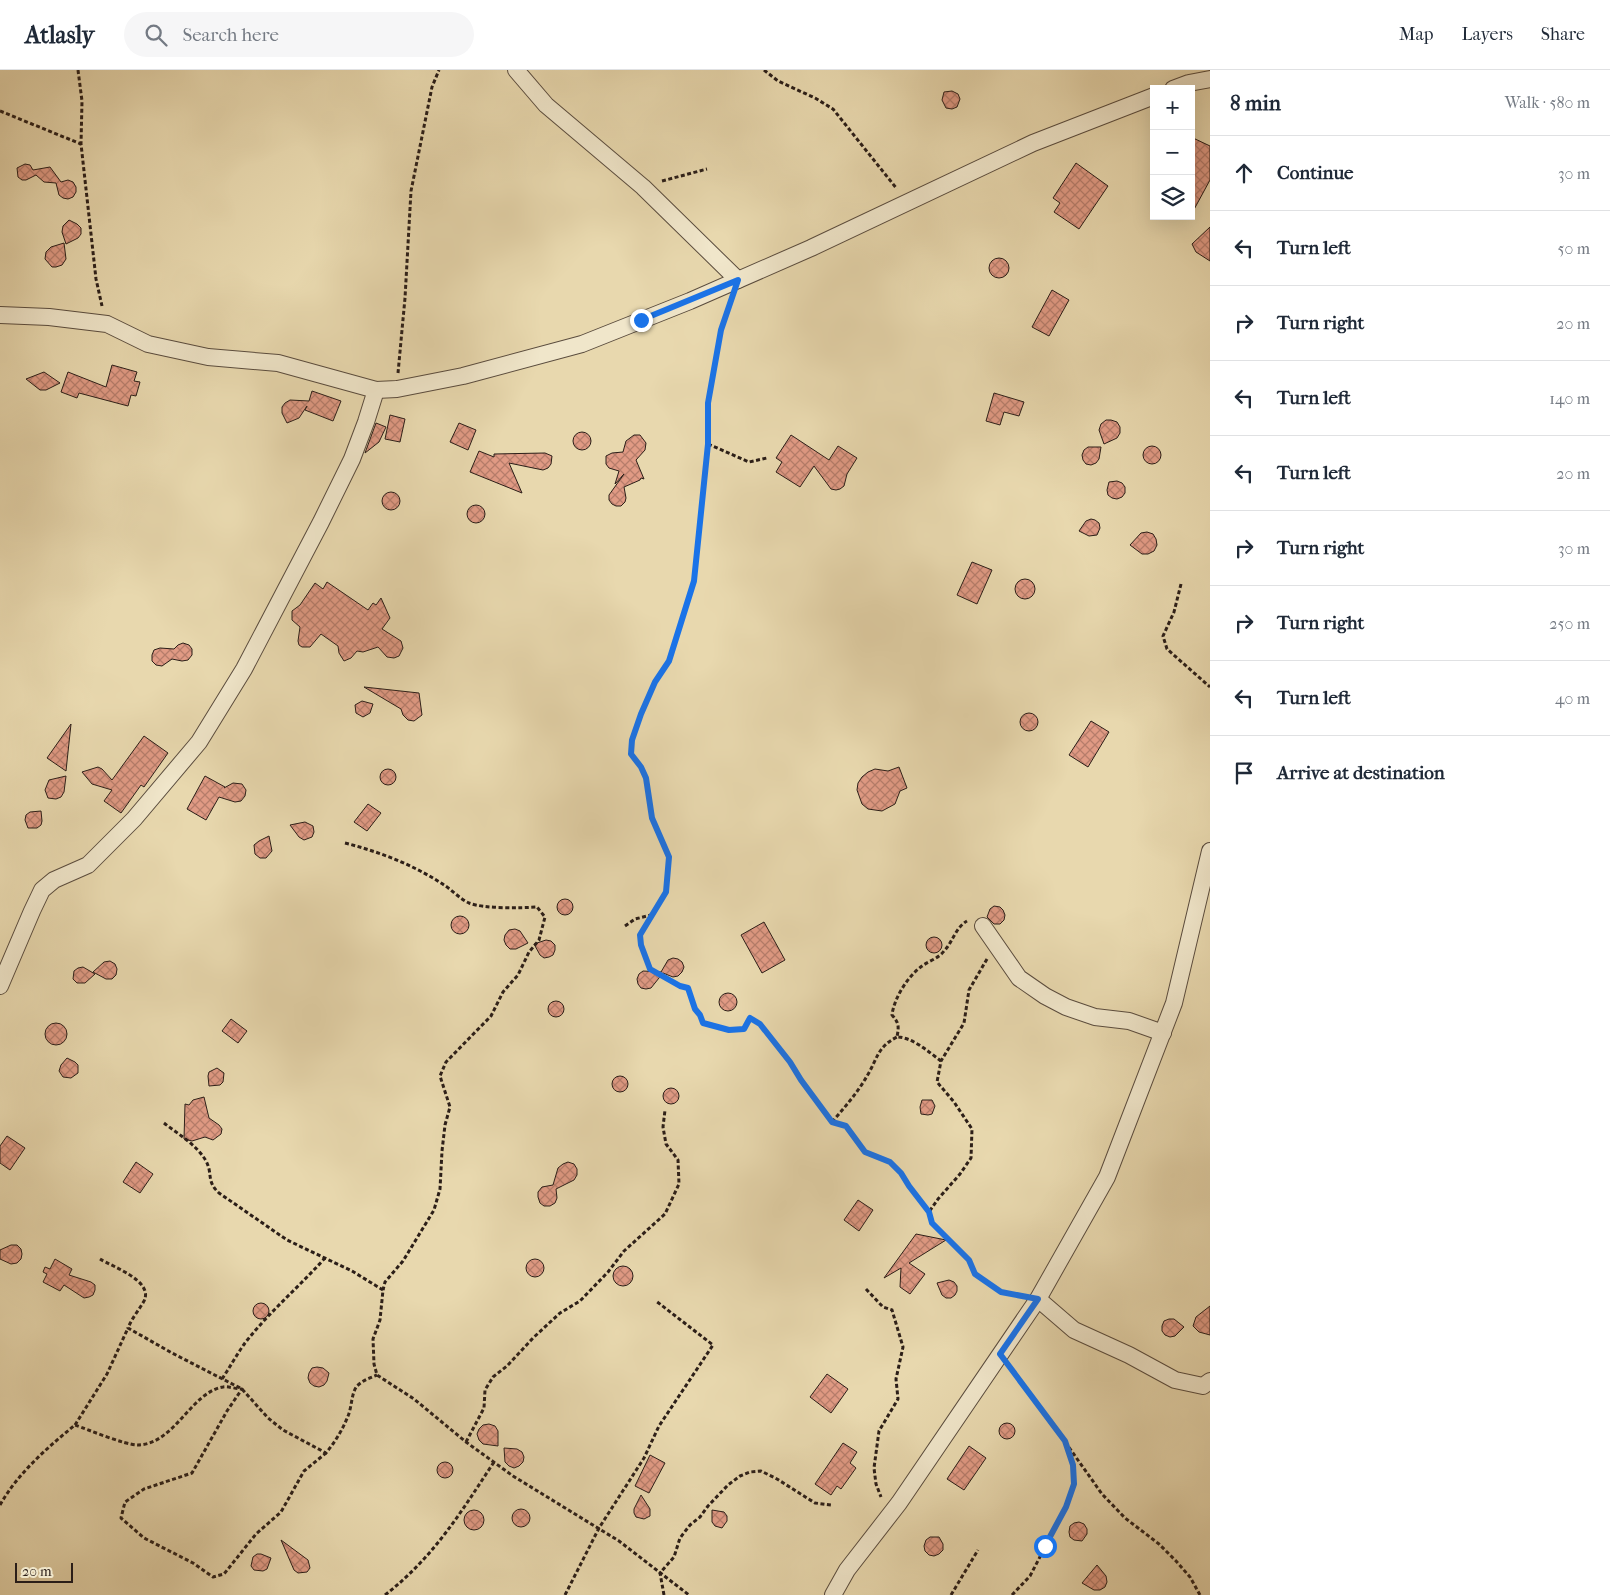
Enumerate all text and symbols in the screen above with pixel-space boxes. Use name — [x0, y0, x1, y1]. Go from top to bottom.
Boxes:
search box — [124, 12, 474, 57]
text: Atlasly — [25, 21, 94, 49]
icon: search — [142, 21, 170, 49]
text: Search here — [182, 24, 279, 46]
text: Map — [1399, 24, 1433, 45]
text: Layers — [1461, 24, 1513, 45]
text: Share — [1541, 24, 1585, 45]
map controls — [1150, 85, 1195, 220]
button: + — [1150, 85, 1195, 130]
text: 8 min — [1230, 91, 1281, 115]
text: Walk · 580 m — [1505, 93, 1590, 112]
button: − — [1150, 130, 1195, 175]
icon: ahead — [1230, 159, 1258, 187]
text: Continue — [1277, 162, 1353, 184]
text: 30 m — [1558, 164, 1590, 183]
button: layers — [1150, 175, 1195, 220]
icon: left — [1230, 234, 1258, 262]
text: Turn left — [1277, 237, 1351, 259]
text: 50 m — [1558, 239, 1590, 258]
route end — [630, 309, 653, 332]
icon: right — [1230, 309, 1258, 337]
text: Turn right — [1277, 312, 1364, 334]
text: 20 m — [1556, 314, 1590, 333]
icon: left — [1230, 384, 1258, 412]
text: Turn left — [1277, 387, 1351, 409]
text: 140 m — [1549, 389, 1590, 408]
icon: left — [1230, 459, 1258, 487]
text: Turn left — [1277, 462, 1351, 484]
text: 20 m — [1556, 464, 1590, 483]
icon: right — [1230, 534, 1258, 562]
text: Turn right — [1277, 537, 1364, 559]
text: 30 m — [1558, 539, 1590, 558]
icon: right — [1230, 609, 1258, 637]
text: Turn right — [1277, 612, 1364, 634]
text: 250 m — [1549, 614, 1590, 633]
icon: left — [1230, 684, 1258, 712]
text: Turn left — [1277, 687, 1351, 709]
text: 40 m — [1555, 689, 1590, 708]
icon: arrive — [1230, 759, 1258, 787]
text: Arrive at destination — [1277, 762, 1445, 784]
route start — [1034, 1535, 1057, 1558]
scale bar — [15, 1560, 72, 1583]
text: 20 m — [22, 1563, 52, 1580]

